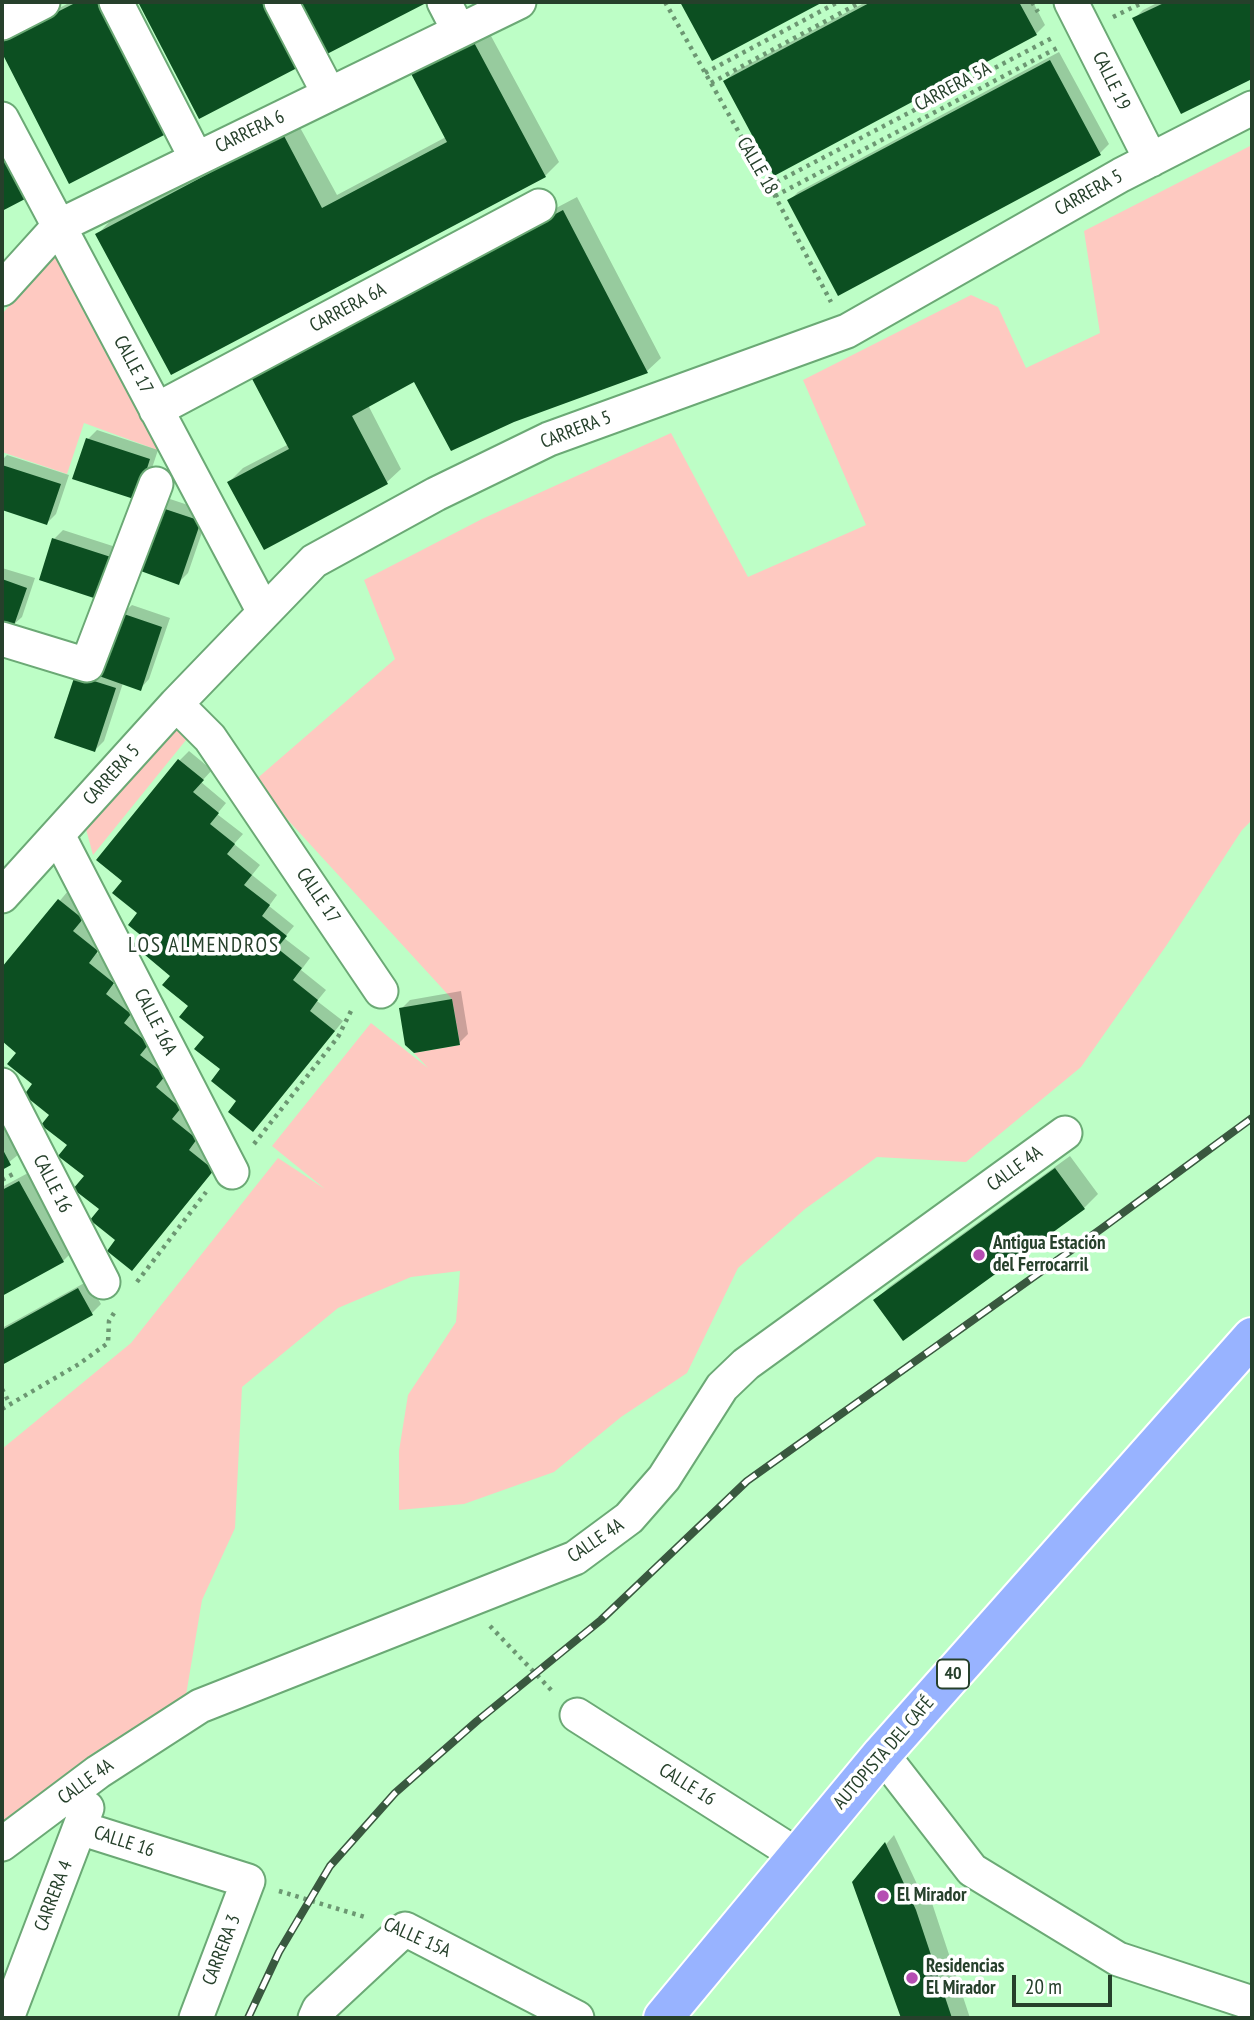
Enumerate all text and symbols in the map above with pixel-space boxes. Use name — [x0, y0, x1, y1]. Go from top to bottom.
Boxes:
street label: CALLE 19 — [1087, 48, 1135, 114]
street label: CARRERA 5A — [911, 57, 995, 117]
street label: CARRERA 6 — [212, 106, 288, 158]
street label: CALLE 18 — [732, 133, 782, 199]
street label: CARRERA 5 — [1051, 165, 1127, 221]
street label: CARRERA 6A — [306, 278, 390, 338]
street label: CALLE 17 — [108, 332, 158, 398]
street label: CARRERA 5 — [537, 406, 615, 454]
street label: CARRERA 5 — [79, 740, 145, 810]
street label: CALLE 17 — [291, 864, 345, 928]
district label: LOS ALMENDROS — [130, 933, 278, 959]
street label: CALLE 16A — [129, 985, 181, 1059]
street label: CALLE 4A — [983, 1141, 1047, 1197]
street label: CALLE 16 — [28, 1151, 76, 1217]
place label: Antigua Estación del Ferrocarril — [993, 1233, 1106, 1277]
marker: Antigua Estación del Ferrocarril — [971, 1247, 987, 1263]
street label: CALLE 4A — [564, 1514, 628, 1568]
road number: 40 — [937, 1660, 969, 1688]
street label: AUTOPISTA DEL CAFÉ — [829, 1692, 939, 1814]
street label: CALLE 4A — [54, 1754, 118, 1810]
street label: CALLE 16 — [655, 1759, 719, 1811]
street label: CALLE 16 — [91, 1822, 157, 1862]
street label: CARRERA 4 — [30, 1857, 78, 1935]
place label: El Mirador — [897, 1885, 966, 1907]
marker: El Mirador — [875, 1888, 891, 1904]
street label: CARRERA 3 — [198, 1911, 246, 1989]
street label: CALLE 15A — [380, 1913, 454, 1963]
place label: Residencias El Mirador — [926, 1956, 1004, 2000]
scale bar — [1016, 1960, 1116, 2004]
marker: Residencias El Mirador — [904, 1970, 920, 1986]
text: 20 m — [1025, 1973, 1062, 2000]

